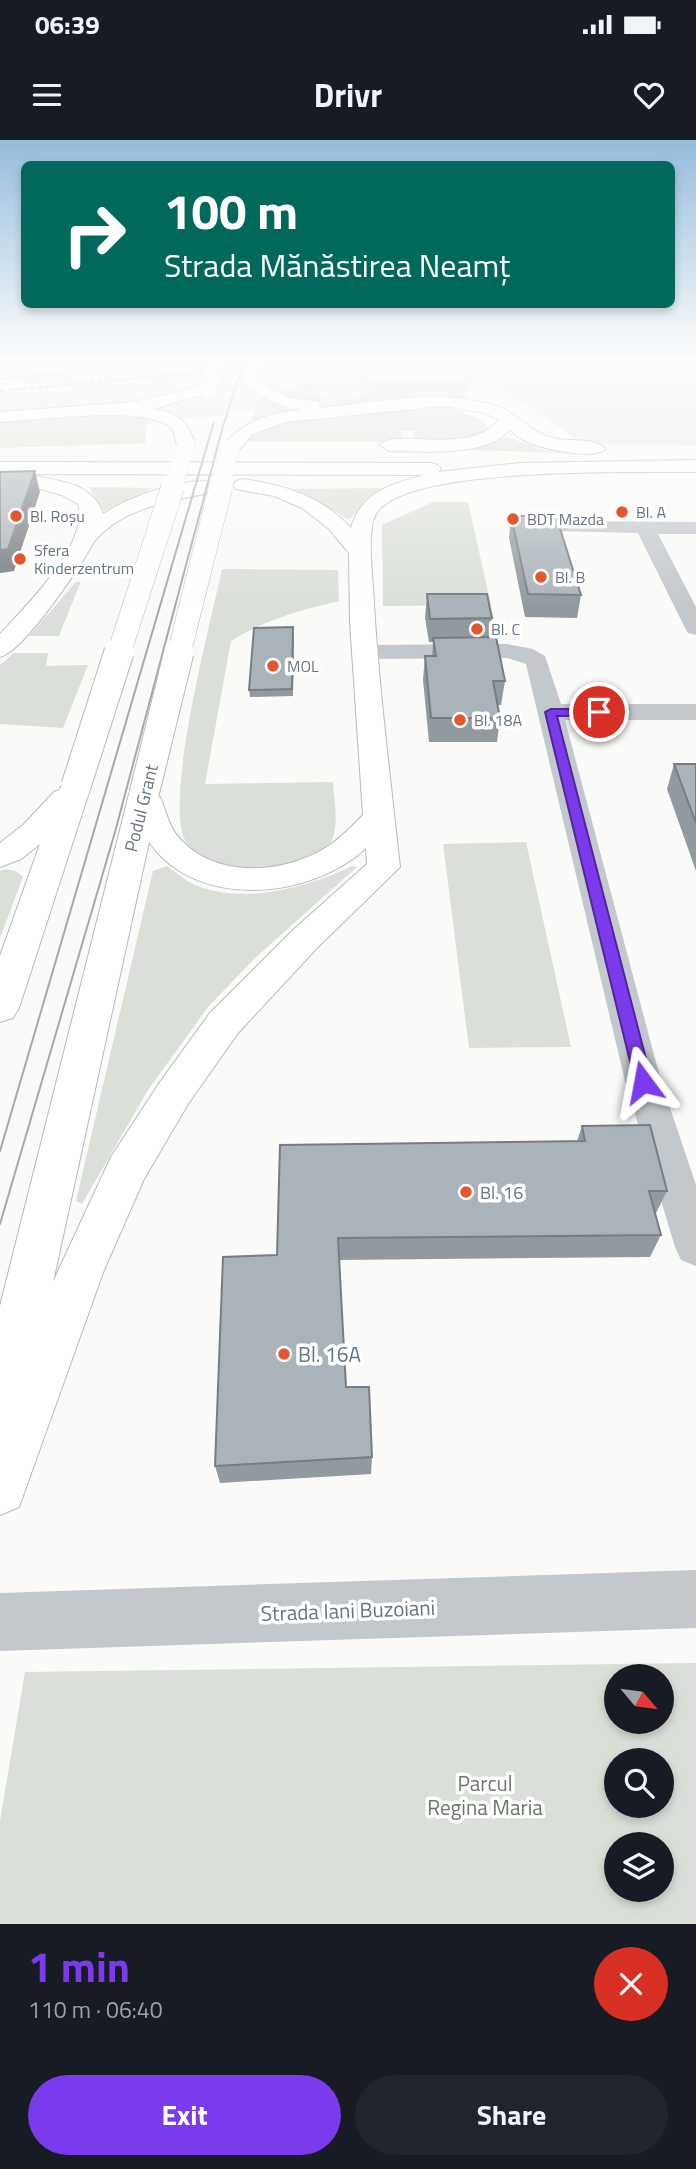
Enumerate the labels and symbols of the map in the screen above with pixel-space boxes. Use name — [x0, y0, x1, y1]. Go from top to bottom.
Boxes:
place label: Bl. A — [636, 500, 667, 524]
place label: Bl. Roșu — [30, 504, 85, 528]
marker: Bl. A — [614, 504, 630, 520]
place label: BDT Mazda — [527, 507, 604, 531]
marker: Bl. Roșu — [8, 508, 24, 524]
marker: BDT Mazda — [505, 511, 521, 527]
place label: Sfera Kinderzentrum — [34, 538, 134, 580]
marker: Sfera Kinderzentrum — [12, 551, 28, 567]
place label: Bl. B — [555, 565, 586, 589]
marker: Bl. B — [533, 569, 549, 585]
place label: Bl. C — [491, 617, 521, 641]
marker: Bl. C — [469, 621, 485, 637]
place label: MOL — [287, 654, 319, 678]
marker: MOL — [265, 658, 281, 674]
pin — [569, 682, 629, 742]
place label: Bl. 18A — [474, 708, 522, 732]
marker: Bl. 18A — [452, 712, 468, 728]
street label: Podul Grant — [117, 761, 165, 855]
position arrow — [606, 1045, 680, 1119]
place label: Bl. 16 — [480, 1179, 523, 1206]
marker: Bl. 16 — [458, 1184, 474, 1200]
place label: Bl. 16A — [298, 1338, 361, 1370]
marker: Bl. 16A — [276, 1346, 292, 1362]
street label: Strada Iani Buzoiani — [260, 1591, 436, 1629]
north arrow — [604, 1664, 674, 1734]
park label: Parcul Regina Maria — [427, 1767, 543, 1823]

